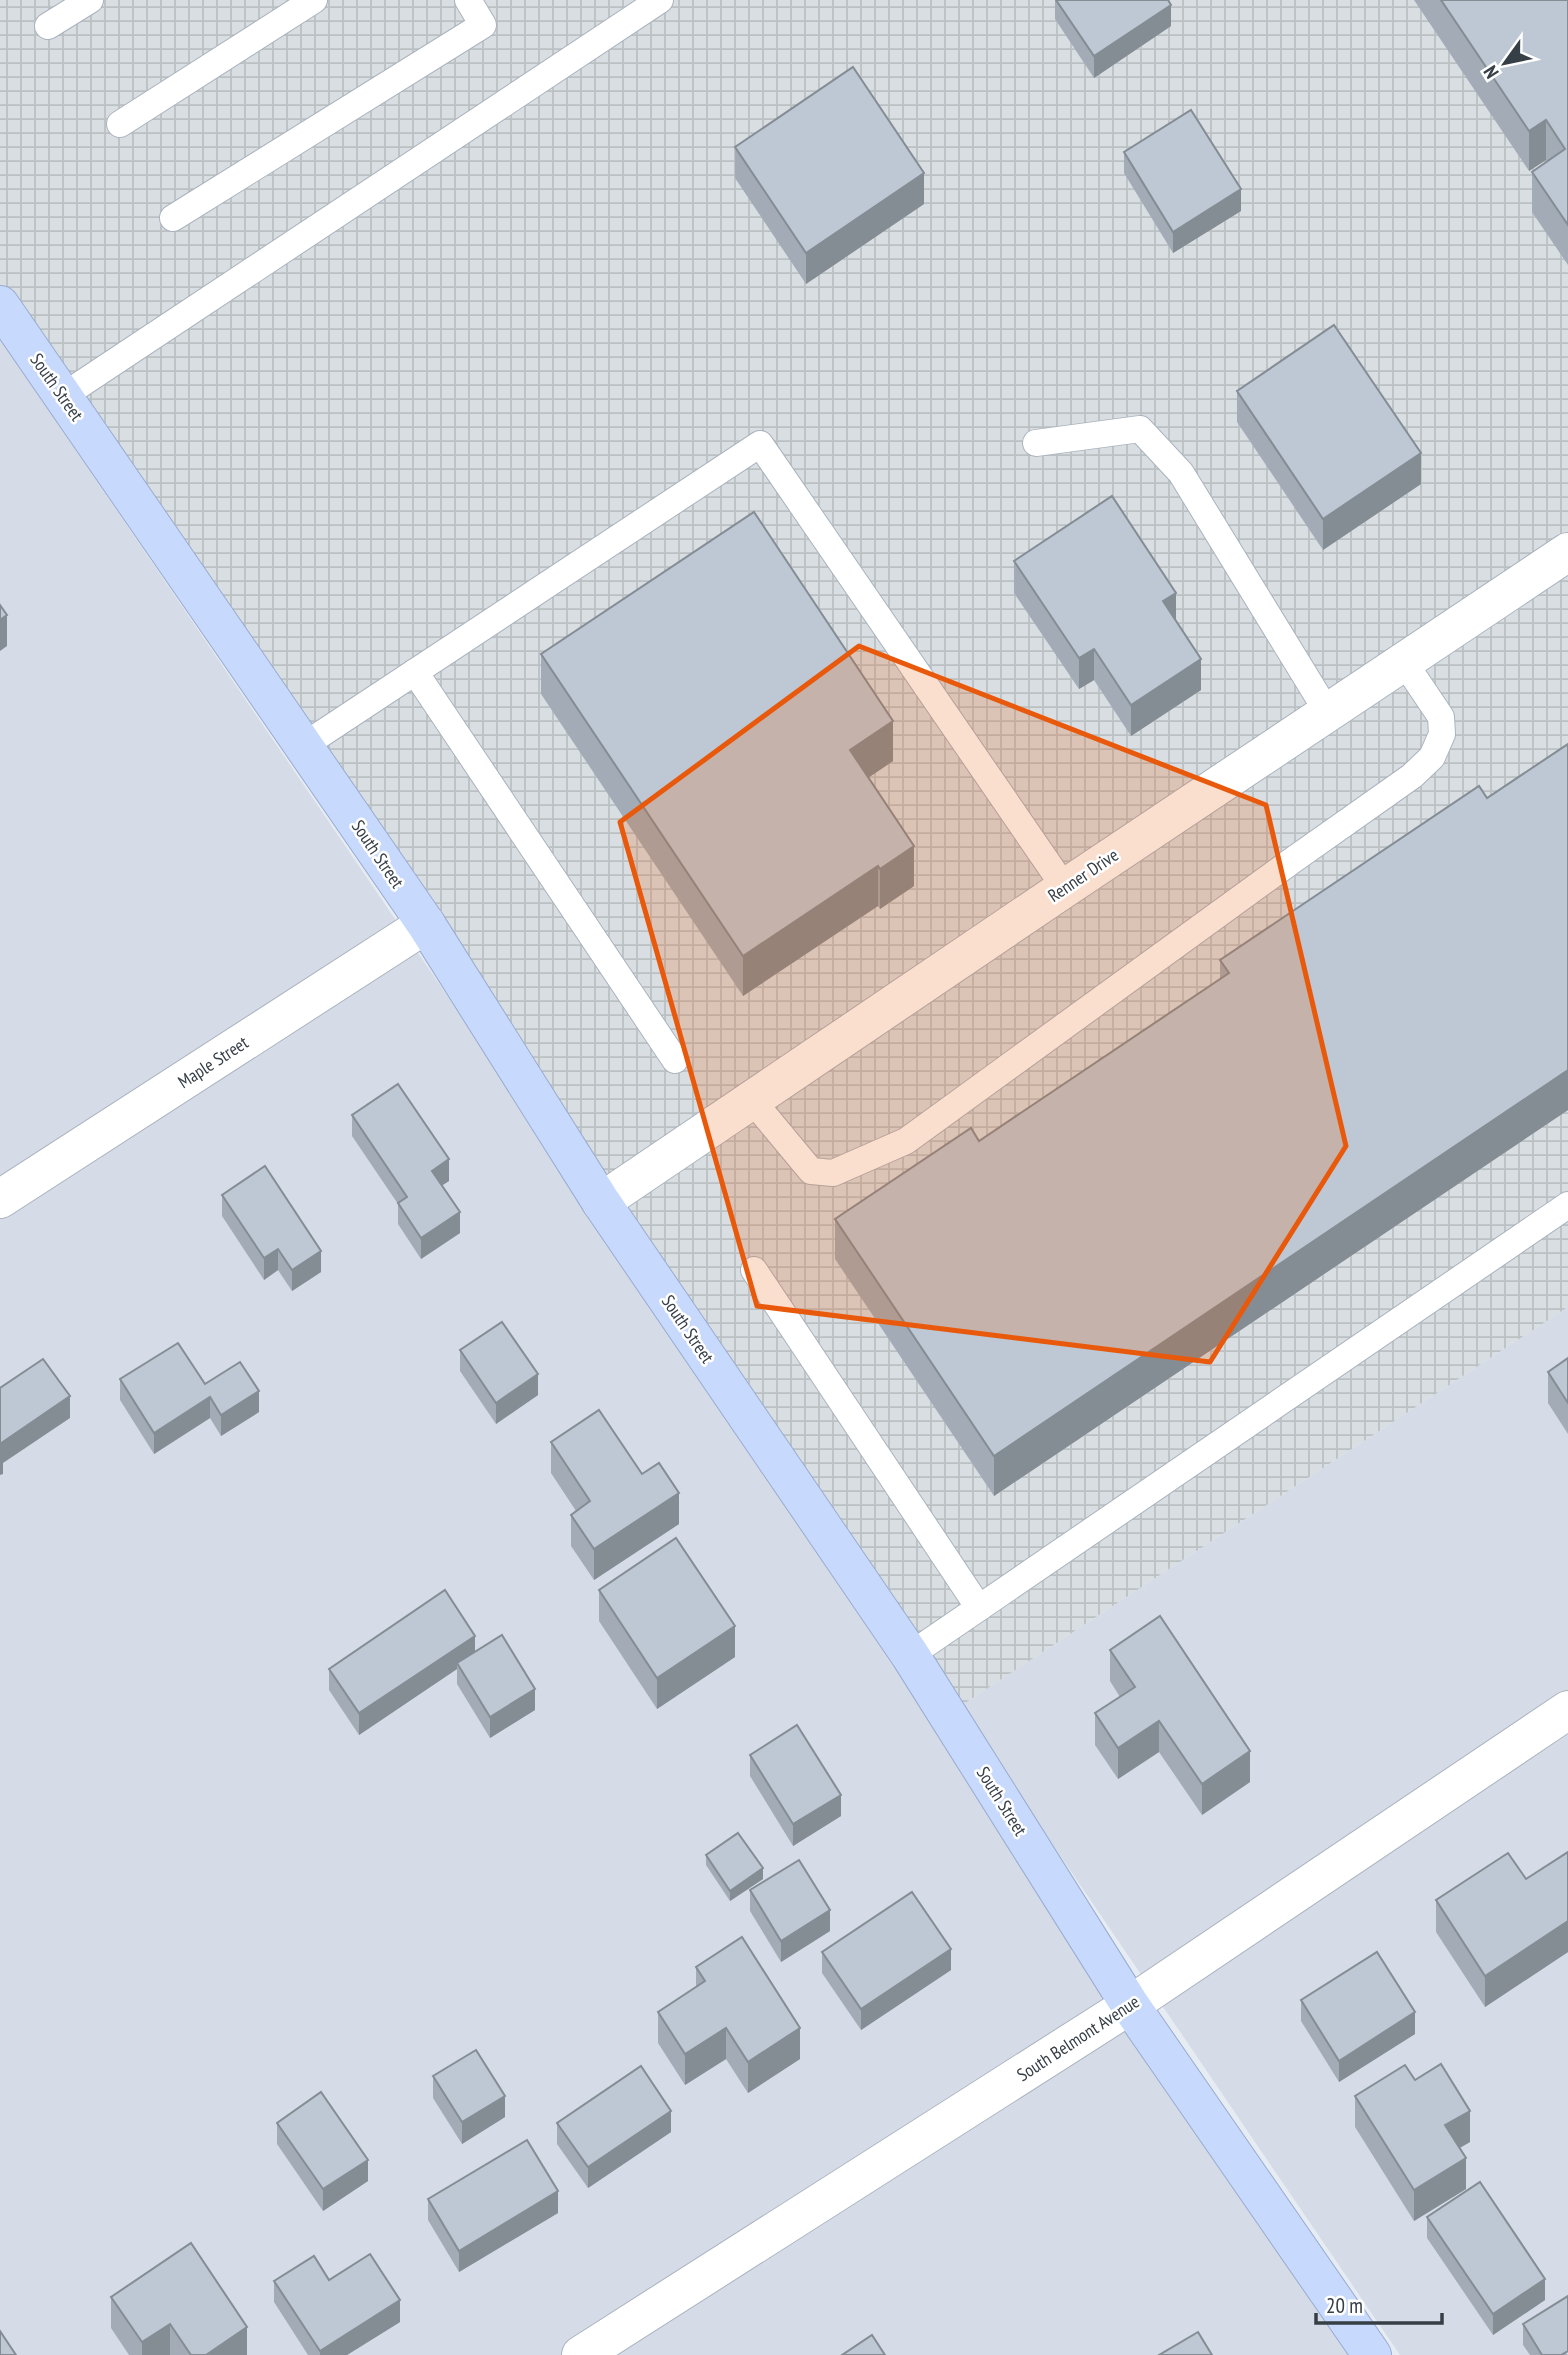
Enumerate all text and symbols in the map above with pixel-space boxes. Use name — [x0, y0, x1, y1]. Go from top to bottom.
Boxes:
north arrow — [1470, 28, 1540, 98]
text: N — [1478, 61, 1504, 83]
street label: South Street — [25, 349, 89, 425]
street label: South Street — [347, 816, 409, 892]
street label: Renner Drive — [1043, 843, 1123, 907]
street label: Maple Street — [174, 1031, 253, 1093]
street label: South Street — [657, 1291, 719, 1367]
street label: South Street — [972, 1762, 1032, 1840]
street label: South Belmont Avenue — [1012, 1990, 1144, 2086]
scale bar — [1316, 2282, 1442, 2326]
text: 20 m — [1326, 2292, 1363, 2319]

